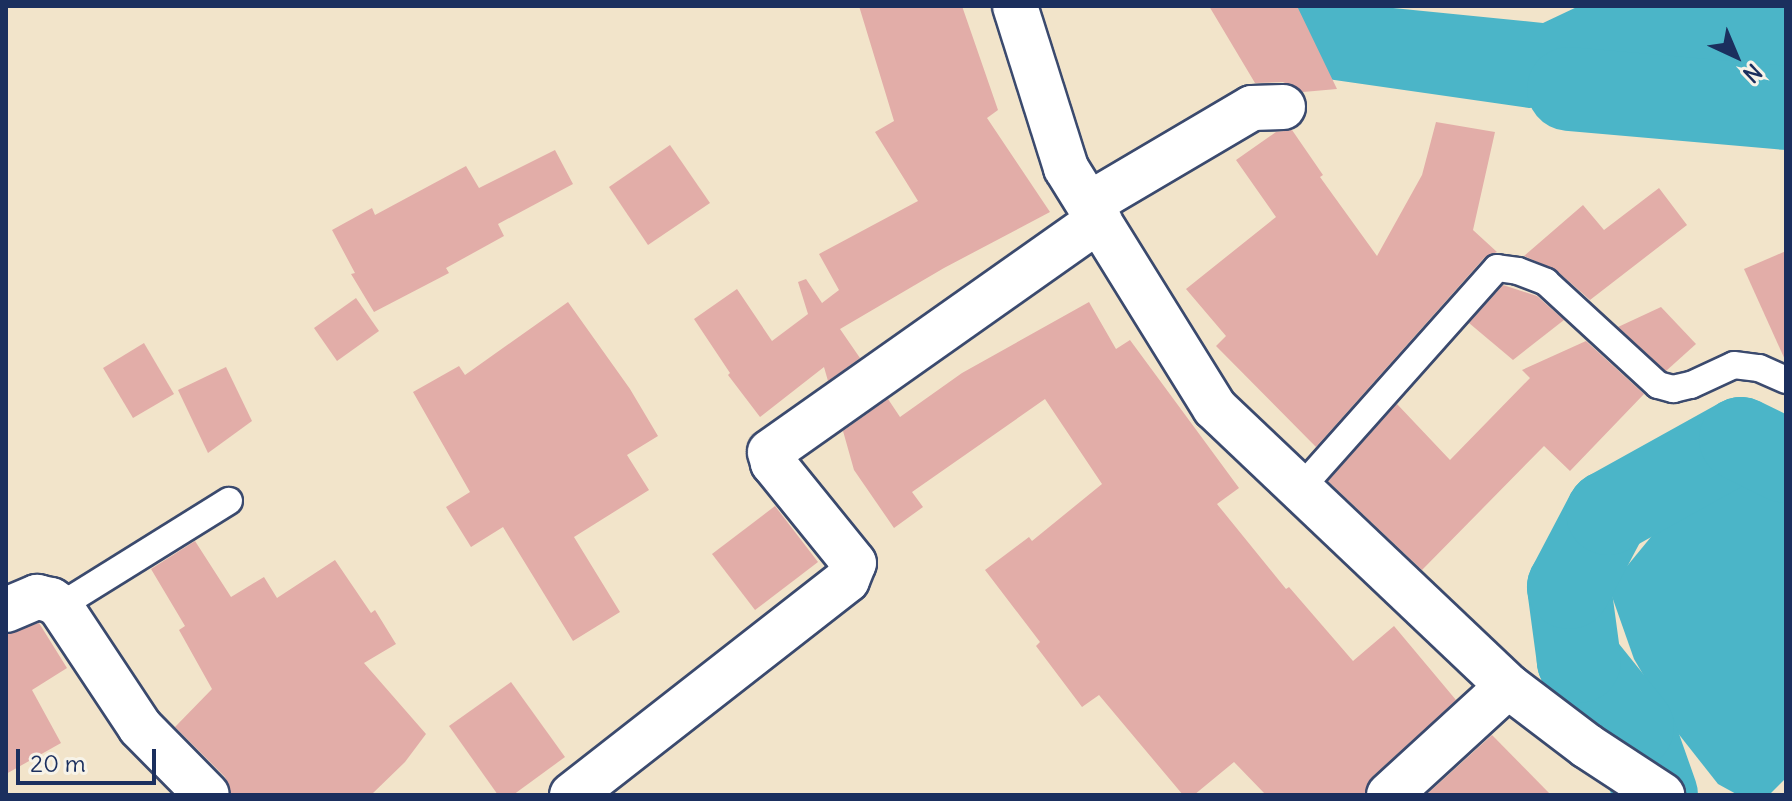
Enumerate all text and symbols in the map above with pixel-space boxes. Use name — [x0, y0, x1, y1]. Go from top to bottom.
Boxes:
north arrow — [1696, 16, 1776, 96]
text: N — [1737, 58, 1768, 89]
scale bar — [20, 733, 160, 783]
text: 20 m — [30, 748, 86, 778]

